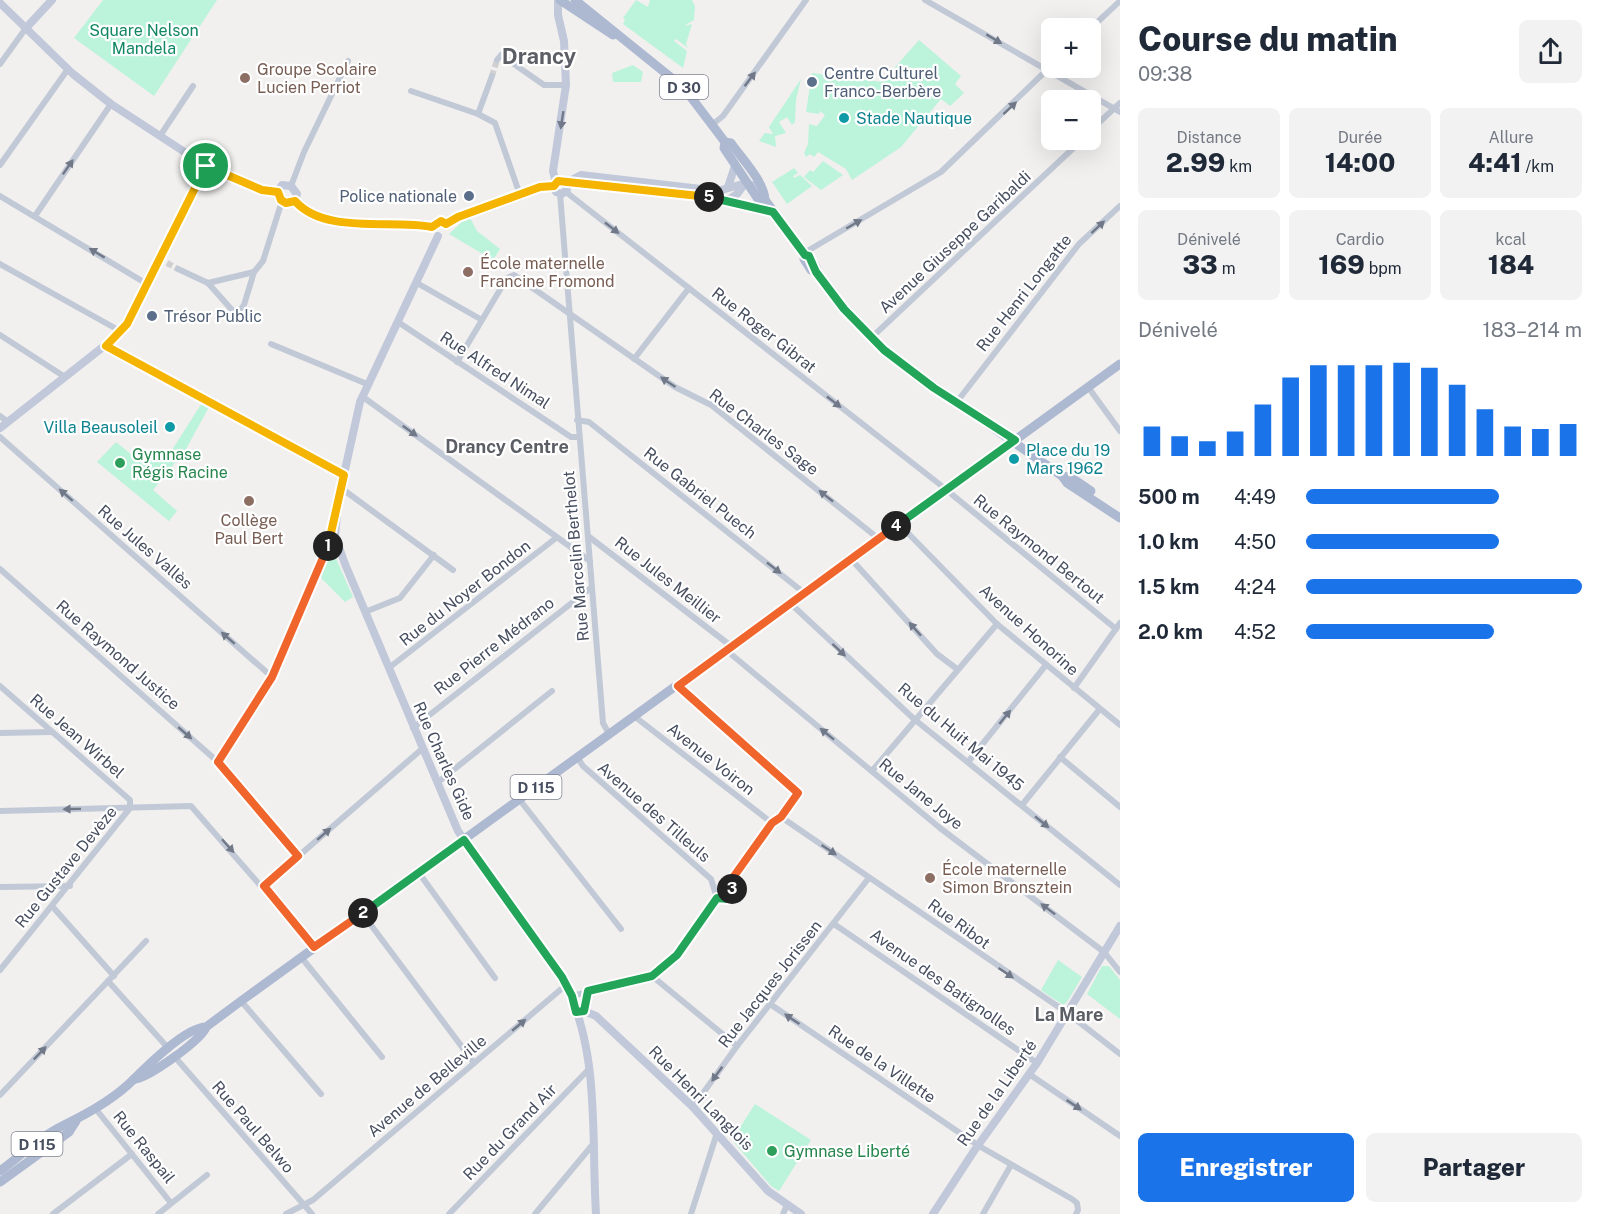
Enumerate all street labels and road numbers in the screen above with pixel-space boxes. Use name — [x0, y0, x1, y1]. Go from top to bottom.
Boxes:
road number: D 30 — [660, 75, 708, 99]
street label: Avenue Giuseppe Garibaldi — [875, 167, 1035, 317]
street label: Rue Henri Longatte — [972, 231, 1076, 355]
street label: Rue Roger Gibrat — [708, 283, 820, 377]
street label: Rue Alfred Nimal — [436, 327, 554, 413]
street label: Rue Charles Sage — [706, 385, 822, 479]
street label: Rue Gabriel Puech — [640, 443, 760, 543]
street label: Rue Marcelin Berthelot — [559, 470, 593, 642]
street label: Rue Raymond Bertout — [970, 490, 1108, 608]
street label: Rue Jules Vallès — [94, 501, 196, 593]
street label: Rue Jules Meillier — [611, 533, 725, 627]
street label: Rue du Noyer Bondon — [396, 536, 534, 650]
street label: Avenue Honorine — [976, 581, 1082, 679]
street label: Rue Pierre Médrano — [430, 593, 558, 699]
street label: Rue Raymond Justice — [52, 596, 184, 714]
street label: Rue du Huit Mai 1945 — [894, 679, 1028, 795]
street label: Rue Jean Wirbel — [26, 690, 128, 782]
street label: Rue Charles Gide — [409, 699, 479, 823]
street label: Avenue Voiron — [663, 719, 759, 799]
street label: Rue Jane Joye — [875, 754, 967, 834]
street label: Avenue des Tilleuls — [594, 758, 714, 866]
road number: D 115 — [510, 775, 562, 799]
street label: Rue Gustave Devèze — [11, 802, 121, 932]
street label: Rue Ribot — [924, 895, 994, 953]
street label: Rue Jacques Jorissen — [714, 917, 826, 1051]
street label: Avenue des Batignolles — [867, 925, 1019, 1039]
street label: Rue de la Villette — [825, 1021, 939, 1107]
street label: Avenue de Belleville — [364, 1031, 490, 1141]
street label: Rue de la Liberté — [953, 1036, 1041, 1150]
street label: Rue Henri Langlois — [645, 1042, 757, 1154]
street label: Rue Paul Belwo — [208, 1077, 298, 1177]
street label: Rue du Grand Air — [459, 1080, 561, 1184]
street label: Rue Raspail — [109, 1107, 179, 1187]
road number: D 115 — [12, 1132, 63, 1156]

